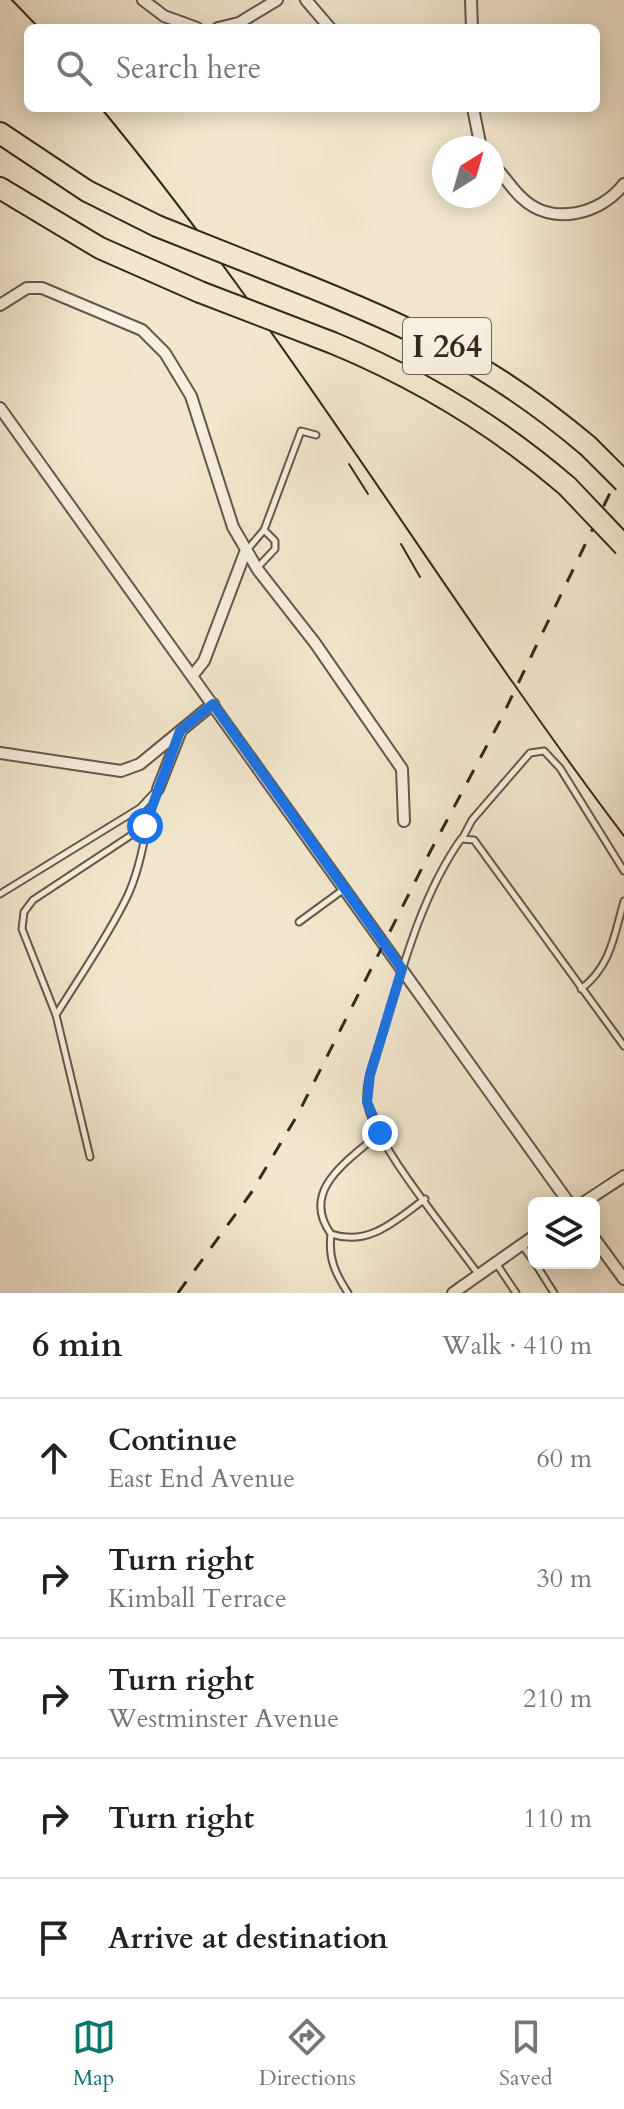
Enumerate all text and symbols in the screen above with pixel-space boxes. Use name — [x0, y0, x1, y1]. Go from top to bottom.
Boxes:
search box — [24, 24, 600, 112]
icon: search — [52, 46, 96, 90]
text: Search here — [116, 48, 261, 89]
north arrow — [432, 136, 504, 208]
road number: I 264 — [403, 318, 491, 374]
route start — [127, 808, 163, 844]
route end — [362, 1115, 398, 1151]
map controls — [528, 1197, 600, 1269]
button: layers — [528, 1197, 600, 1269]
text: 6 min — [32, 1322, 123, 1368]
text: Walk · 410 m — [442, 1328, 592, 1363]
text: Continue — [108, 1420, 237, 1461]
icon: ahead — [32, 1436, 76, 1480]
text: 60 m — [536, 1441, 592, 1476]
text: East End Avenue — [108, 1461, 295, 1496]
text: Turn right — [108, 1540, 254, 1581]
icon: right — [32, 1556, 76, 1600]
text: 30 m — [536, 1561, 592, 1596]
text: Kimball Terrace — [108, 1581, 287, 1616]
text: Turn right — [108, 1660, 254, 1701]
icon: right — [32, 1676, 76, 1720]
text: 210 m — [523, 1681, 592, 1716]
text: Westminster Avenue — [108, 1701, 339, 1736]
icon: right — [32, 1796, 76, 1840]
text: Turn right — [108, 1798, 254, 1839]
text: 110 m — [523, 1801, 592, 1836]
icon: arrive — [32, 1916, 76, 1960]
text: Arrive at destination — [108, 1918, 388, 1959]
tab: Map — [72, 2015, 116, 2093]
tab: Directions — [259, 2015, 356, 2093]
tab: Saved — [499, 2015, 552, 2093]

